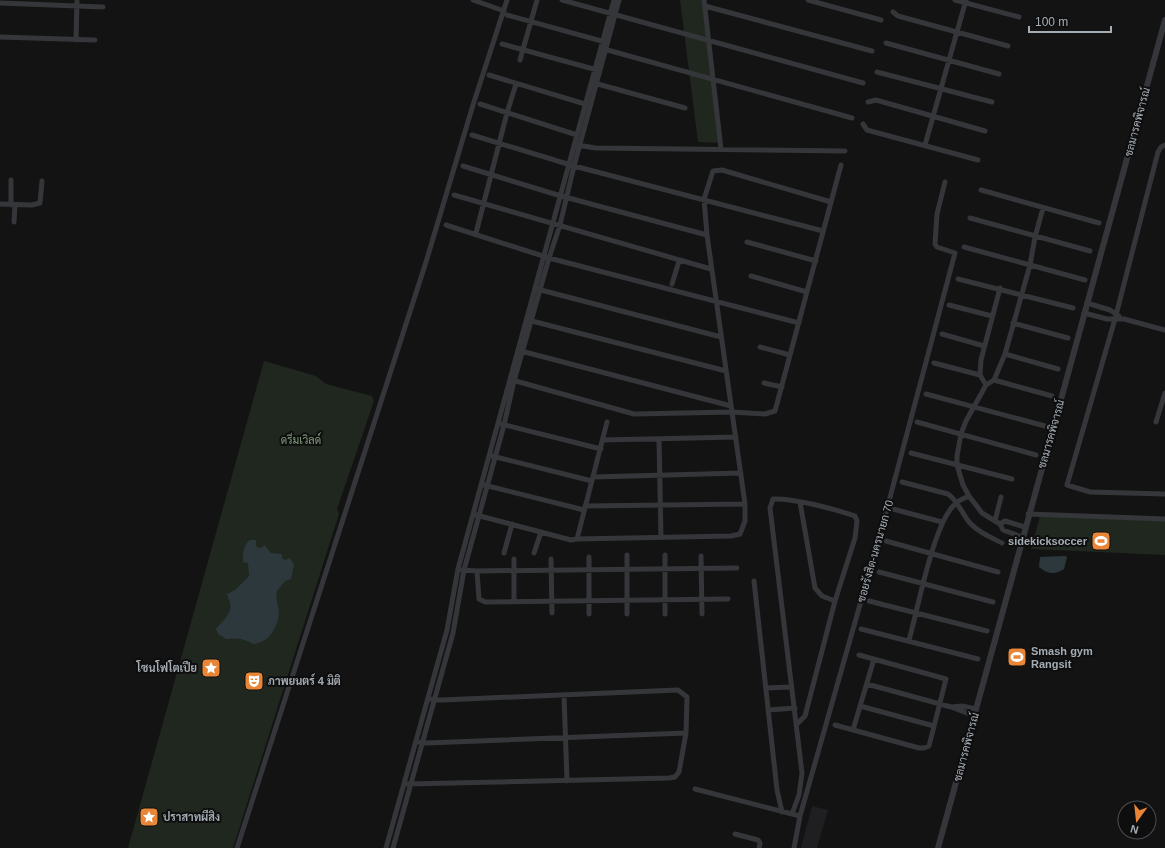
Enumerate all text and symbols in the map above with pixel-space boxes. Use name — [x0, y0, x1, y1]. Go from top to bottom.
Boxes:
scale bar — [1029, 8, 1111, 34]
text: 100 m — [1035, 15, 1068, 29]
street label: ชลมารคพิจารณ์ — [1120, 86, 1152, 158]
street label: ชลมารคพิจารณ์ — [1034, 398, 1067, 470]
park label: ดรีมเวิลด์ — [281, 432, 321, 446]
street label: ซอยรังสิต-นครนายก 70 — [854, 498, 895, 604]
sports icon: sidekicksoccer — [1090, 530, 1112, 552]
place label: sidekicksoccer — [1008, 535, 1088, 547]
place label: Smash gym Rangsit — [1031, 645, 1093, 670]
sports icon: Smash gym Rangsit — [1006, 646, 1028, 668]
place icon: โซนโฟโตเปีย — [200, 657, 222, 679]
place label: โซนโฟโตเปีย — [136, 660, 197, 674]
theatre icon: ภาพยนตร์ 4 มิติ — [243, 670, 265, 692]
place label: ภาพยนตร์ 4 มิติ — [268, 673, 341, 687]
street label: ชลมารคพิจารณ์ — [949, 711, 981, 783]
north arrow — [1117, 800, 1157, 840]
place icon: ปราสาทผีสิง — [138, 806, 160, 828]
place label: ปราสาทผีสิง — [163, 809, 220, 823]
text: N — [1129, 823, 1140, 836]

